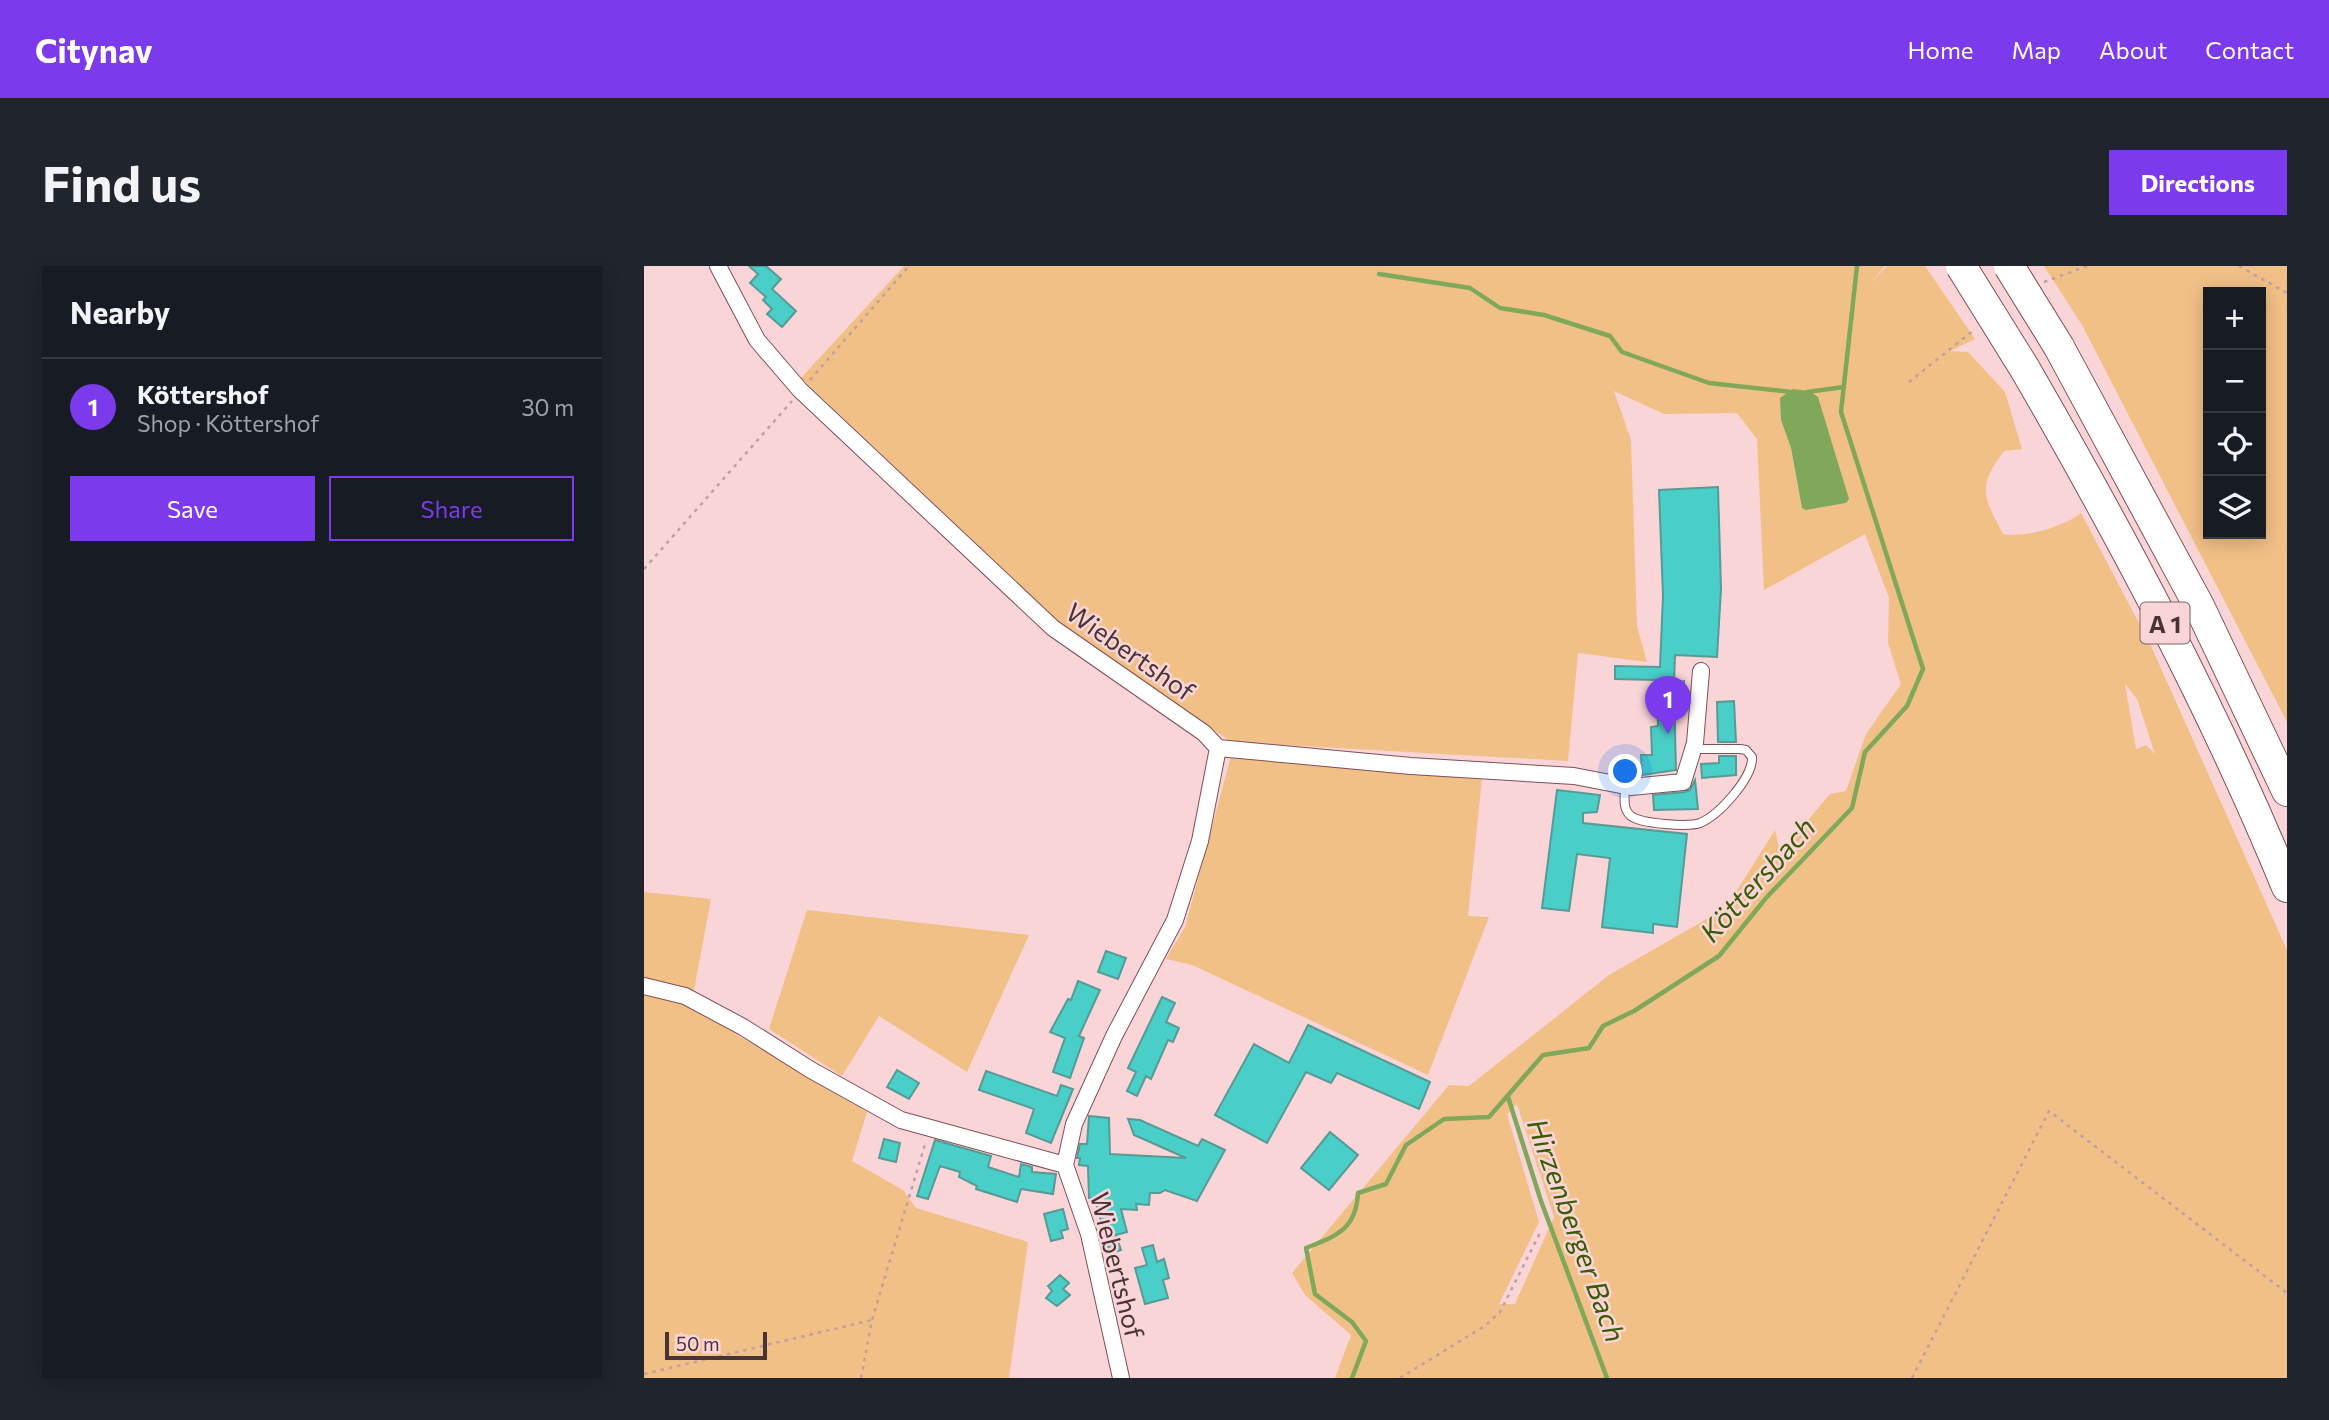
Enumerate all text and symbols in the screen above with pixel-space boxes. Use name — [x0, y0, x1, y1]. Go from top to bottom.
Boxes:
text: Citynav — [35, 29, 153, 70]
text: Home — [1908, 35, 1974, 64]
text: Map — [2012, 35, 2061, 64]
text: About — [2099, 35, 2167, 64]
text: Contact — [2205, 35, 2294, 64]
button: Directions — [2109, 150, 2287, 215]
text: Find us — [42, 152, 201, 212]
map controls — [2203, 287, 2266, 539]
button: + — [2203, 287, 2266, 350]
text: Nearby — [70, 293, 170, 330]
button: − — [2203, 350, 2266, 413]
text: Köttershof — [137, 378, 269, 409]
text: 1 — [88, 393, 98, 421]
text: 30 m — [521, 393, 574, 421]
text: Shop · Köttershof — [137, 409, 319, 437]
button: locate — [2203, 413, 2266, 476]
button: Save — [70, 476, 315, 541]
button: Share — [329, 476, 574, 541]
button: layers — [2203, 476, 2266, 539]
street label: Wiebertshof — [1061, 595, 1202, 707]
road number: A 1 — [2140, 602, 2190, 644]
pin: 1 — [1645, 676, 1691, 734]
your location — [1608, 754, 1642, 788]
water label: Köttersbach — [1692, 810, 1822, 948]
water label: Hirzenberger Bach — [1521, 1114, 1633, 1346]
street label: Wiebertshof — [1085, 1189, 1151, 1342]
scale bar — [665, 1329, 766, 1361]
text: 50 m — [676, 1332, 720, 1355]

